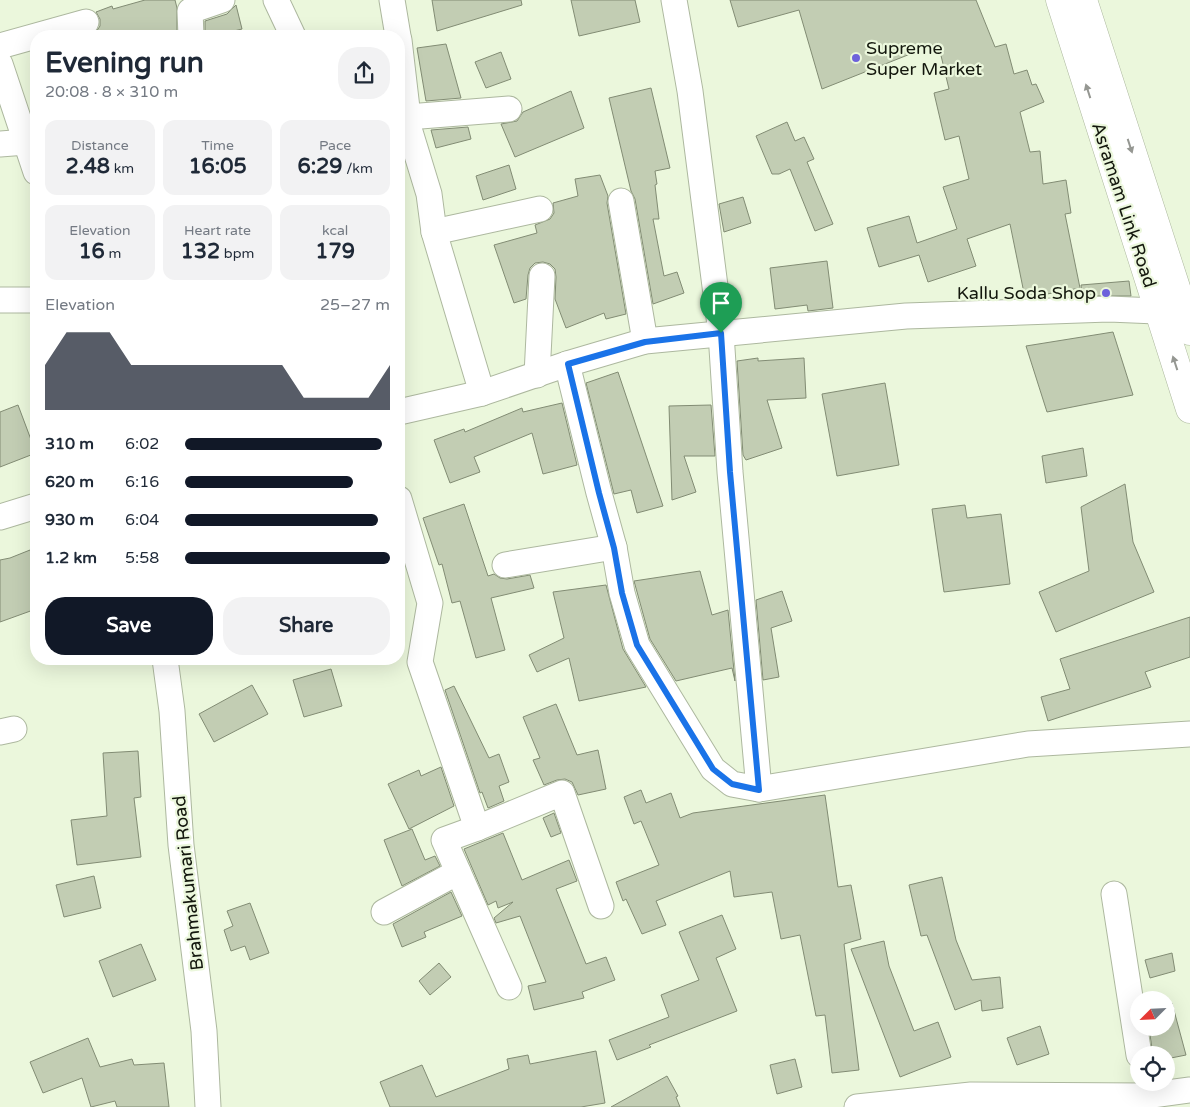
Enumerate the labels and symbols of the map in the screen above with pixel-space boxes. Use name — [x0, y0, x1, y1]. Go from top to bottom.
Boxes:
place label: Supreme Super Market — [866, 37, 982, 80]
marker: Supreme Super Market — [850, 52, 862, 64]
one-way arrow — [1084, 83, 1092, 98]
street label: Asramam Link Road — [1087, 120, 1161, 290]
one-way arrow — [1127, 139, 1134, 154]
pin — [700, 282, 742, 333]
place label: Kallu Soda Shop — [957, 282, 1096, 304]
marker: Kallu Soda Shop — [1100, 287, 1112, 299]
one-way arrow — [1171, 355, 1178, 370]
street label: Brahmakumari Road — [168, 794, 208, 972]
north arrow — [1130, 991, 1175, 1036]

